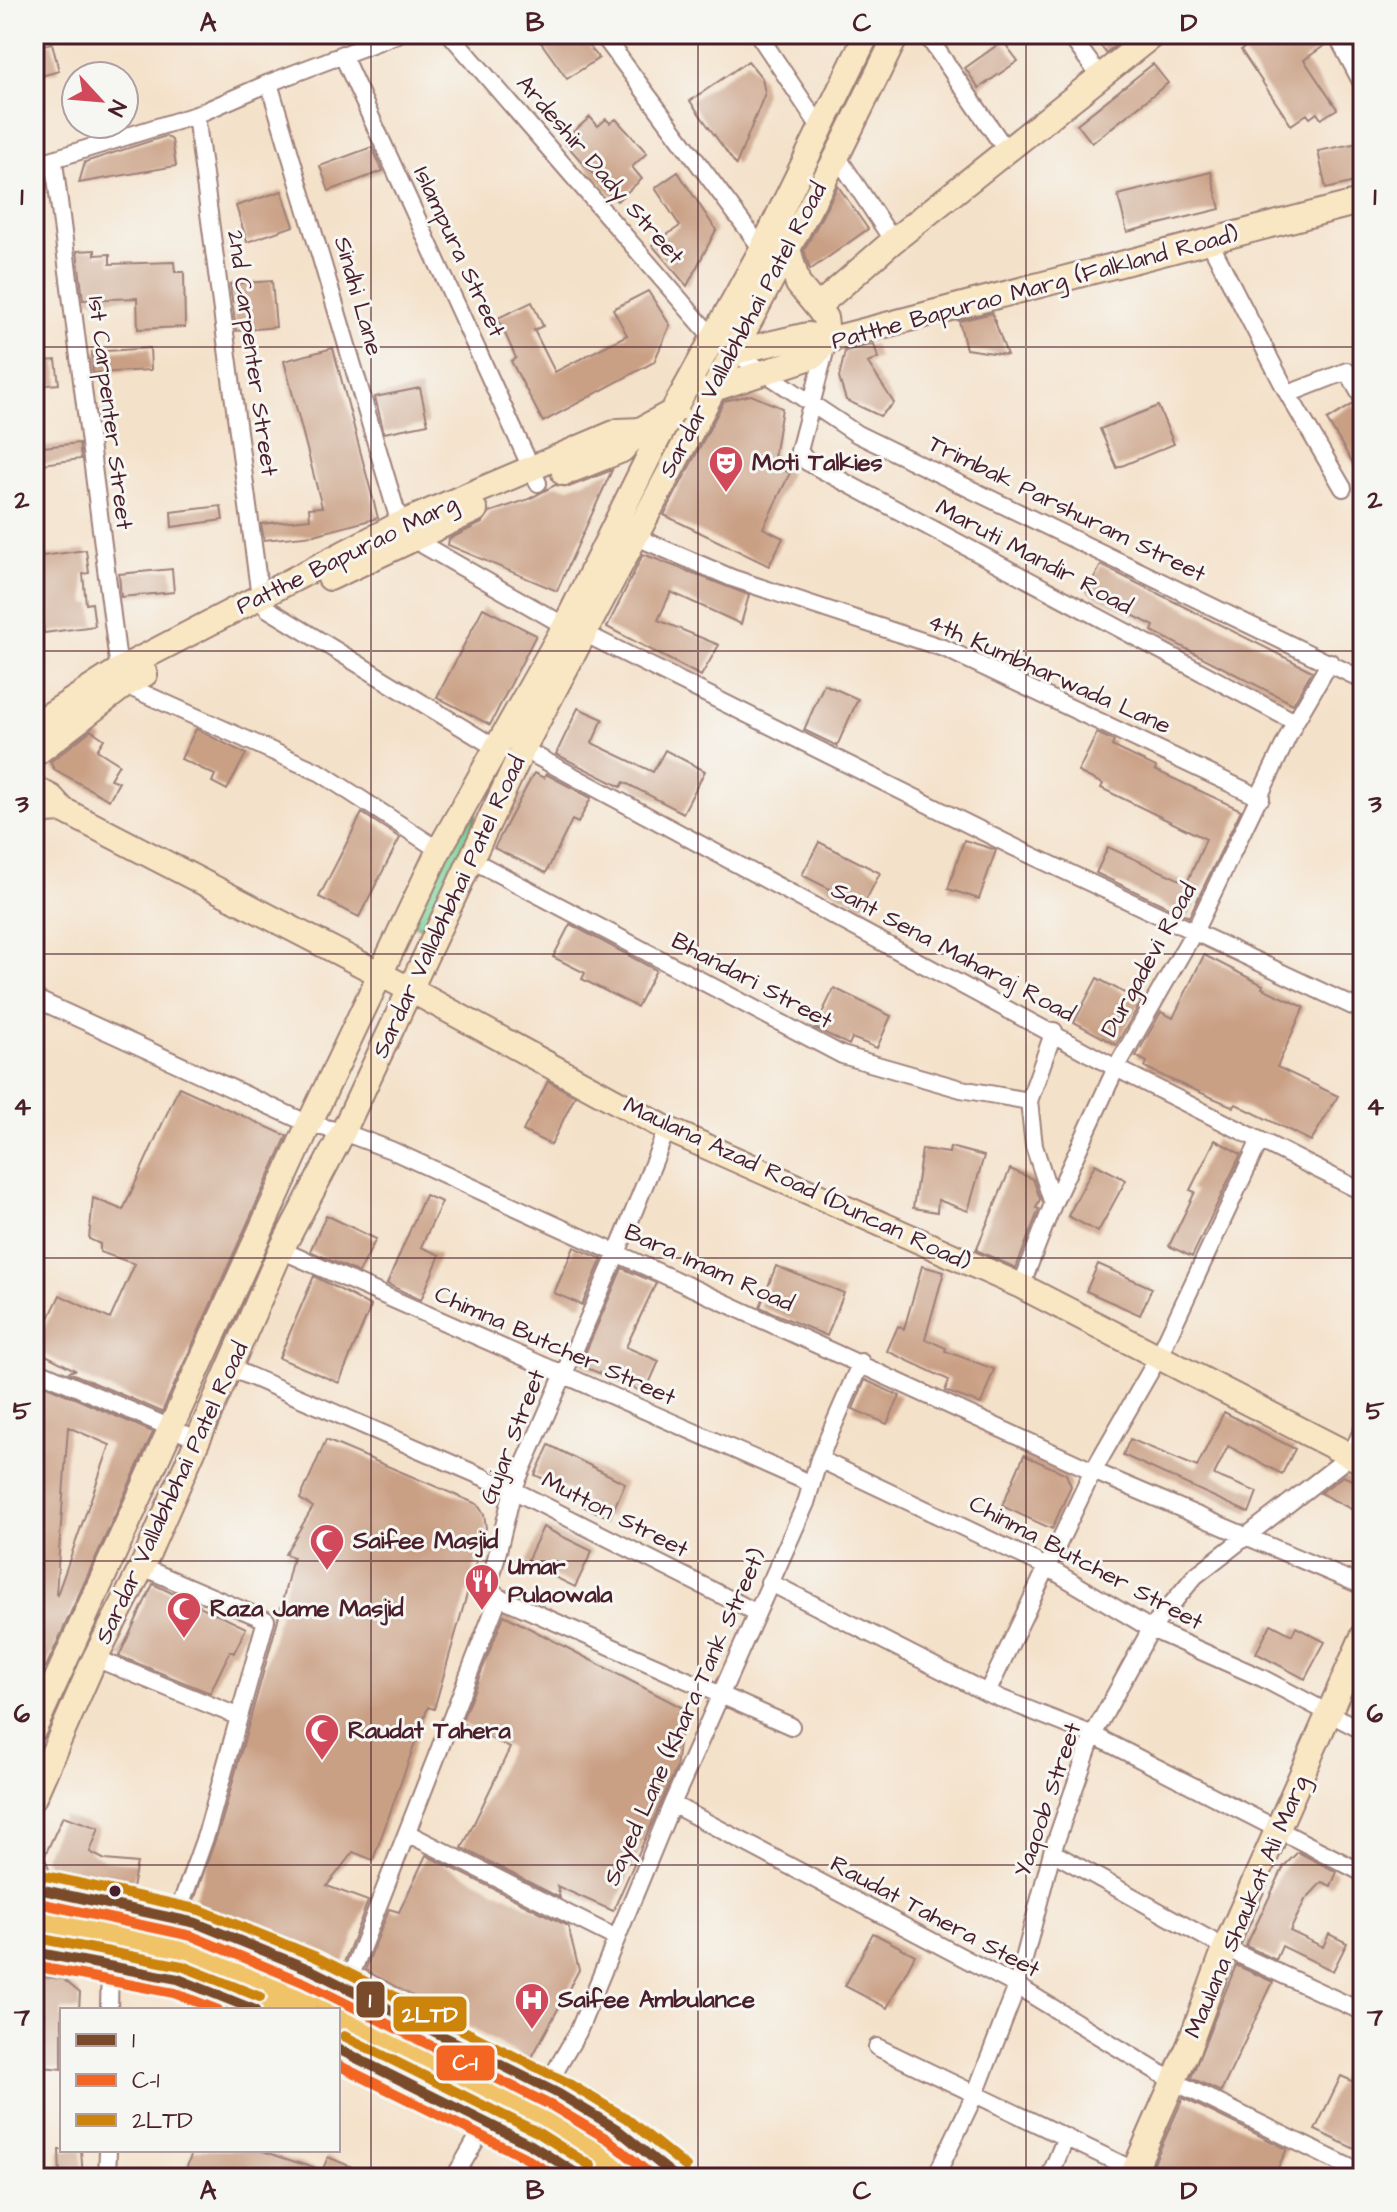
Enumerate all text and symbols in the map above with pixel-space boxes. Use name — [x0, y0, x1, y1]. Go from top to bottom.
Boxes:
text: A — [200, 5, 217, 41]
text: B — [526, 5, 545, 41]
text: C — [853, 5, 872, 41]
text: D — [1181, 5, 1198, 41]
north arrow — [60, 60, 140, 140]
street label: Ardeshir Dady Street — [507, 68, 692, 273]
text: N — [100, 95, 134, 121]
street label: Islampura Street — [405, 161, 514, 343]
street label: Sardar Vallabhbhai Patel Road — [650, 176, 836, 484]
text: 1 — [20, 179, 24, 215]
text: 1 — [1373, 179, 1377, 215]
street label: Patthe Bapurao Marg (Falkland Road) — [828, 217, 1243, 360]
street label: 2nd Carpenter Street — [218, 228, 286, 478]
street label: Sindhi Lane — [325, 233, 391, 359]
street label: 1st Carpenter Street — [79, 294, 141, 532]
street label: Trimbak Parshuram Street — [922, 427, 1212, 591]
theatre icon: Moti Talkies — [707, 444, 745, 494]
place label: Moti Talkies — [752, 446, 883, 480]
text: 2 — [14, 482, 30, 518]
text: 2 — [1367, 482, 1383, 518]
street label: Patthe Bapurao Marg — [231, 487, 464, 624]
street label: Maruti Mandir Road — [930, 491, 1138, 623]
street label: 4th Kumbharwada Lane — [922, 605, 1176, 743]
street label: Sardar Vallabhbhai Patel Road — [364, 750, 534, 1064]
text: 3 — [14, 786, 29, 822]
text: 3 — [1367, 786, 1382, 822]
street label: Sant Sena Maharaj Road — [825, 873, 1081, 1031]
street label: Durgadevi Road — [1093, 877, 1206, 1044]
street label: Bhandari Street — [665, 924, 839, 1038]
street label: Maulana Azad Road (Duncan Road) — [618, 1088, 976, 1280]
text: 4 — [13, 1089, 31, 1125]
text: 4 — [1366, 1089, 1384, 1125]
street label: Bara Imam Road — [619, 1215, 799, 1321]
street label: Chimna Butcher Street — [429, 1277, 681, 1415]
street label: Sardar Vallabhbhai Patel Road — [87, 1336, 257, 1650]
street label: Gujar Street — [472, 1364, 554, 1509]
text: 5 — [13, 1393, 32, 1429]
text: 5 — [1366, 1393, 1385, 1429]
street label: Mutton Street — [536, 1463, 695, 1567]
street label: Chinma Butcher Street — [963, 1487, 1209, 1639]
mosque icon: Saifee Masjid — [308, 1522, 346, 1572]
place label: Saifee Masjid — [352, 1524, 499, 1558]
street label: Sayed Lane (Khara Tank Street) — [595, 1543, 776, 1891]
place label: Umar Pulaowala — [508, 1550, 613, 1612]
restaurant icon: Umar Pulaowala — [463, 1562, 501, 1612]
mosque icon: Raza Jame Masjid — [165, 1590, 203, 1640]
place label: Raza Jame Masjid — [210, 1592, 404, 1626]
text: 6 — [14, 1696, 31, 1732]
text: 6 — [1367, 1696, 1384, 1732]
mosque icon: Raudat Tahera — [303, 1712, 341, 1762]
place label: Raudat Tahera — [348, 1714, 512, 1748]
street label: Yaqoob Street — [1006, 1718, 1090, 1882]
street label: Maulana Shaukat Ali Marg — [1176, 1771, 1319, 2044]
street label: Raudat Tahera Steet — [824, 1847, 1046, 1987]
unlabelled marker — [107, 1883, 123, 1899]
line badge: 1 — [355, 1980, 386, 2019]
hospital icon: Saifee Ambulance — [513, 1981, 551, 2031]
place label: Saifee Ambulance — [557, 1983, 755, 2017]
text: 1 — [369, 1985, 372, 2016]
line badge: 2LTD — [392, 1995, 468, 2033]
text: 7 — [13, 1999, 30, 2035]
text: 7 — [1366, 1999, 1383, 2035]
text: 2LTD — [401, 2000, 459, 2031]
legend — [60, 2008, 340, 2152]
text: 1 — [132, 2024, 135, 2058]
line badge: C-1 — [435, 2044, 496, 2082]
text: C-1 — [452, 2048, 478, 2079]
text: C-1 — [132, 2064, 160, 2098]
text: 2LTD — [132, 2104, 193, 2138]
text: A — [200, 2173, 217, 2209]
text: B — [526, 2173, 545, 2209]
text: C — [853, 2173, 872, 2209]
text: D — [1181, 2173, 1198, 2209]

